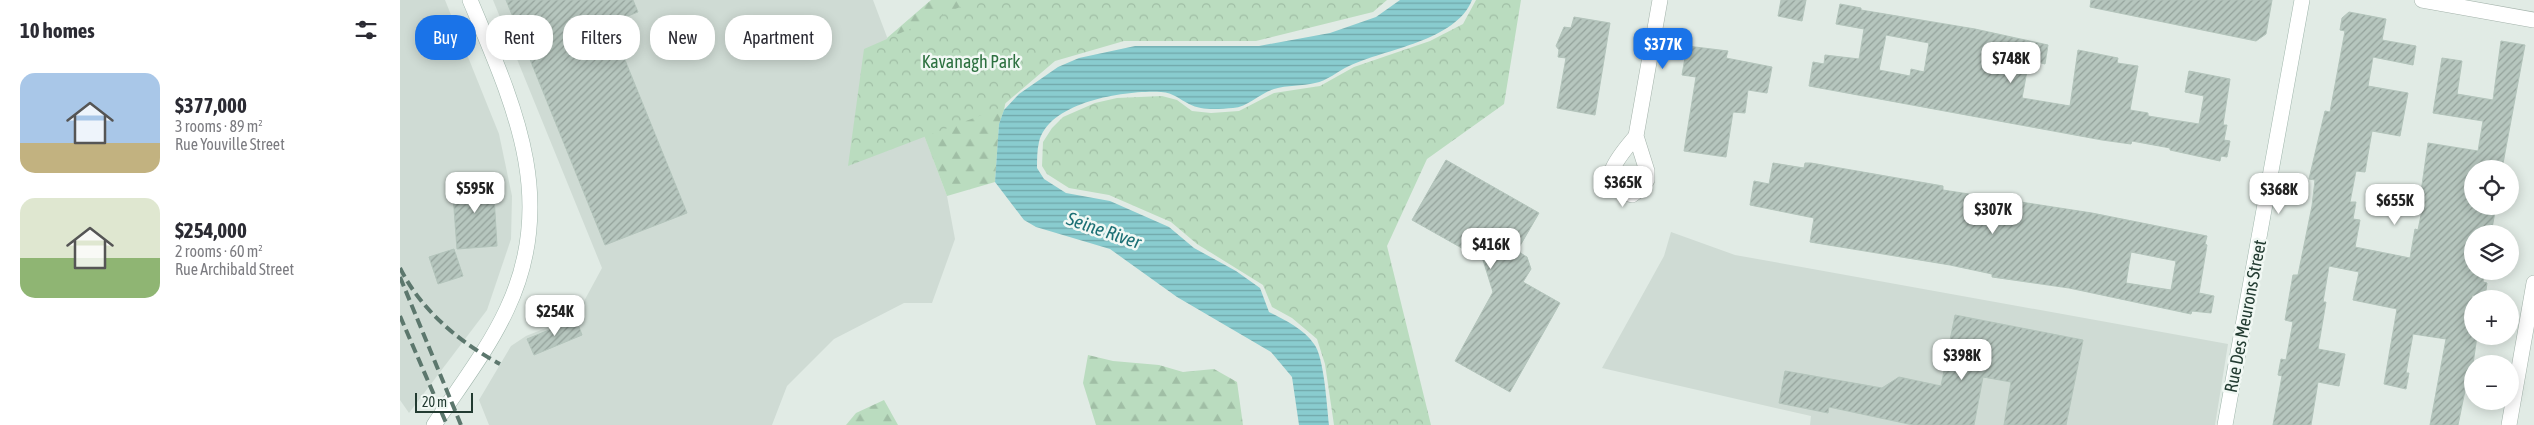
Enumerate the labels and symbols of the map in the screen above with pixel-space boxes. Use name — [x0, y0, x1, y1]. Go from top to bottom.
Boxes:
pin: $377K — [1628, 28, 1698, 70]
pin: $748K — [1976, 42, 2046, 84]
park label: Kavanagh Park — [922, 51, 1020, 72]
pin: $365K — [1588, 166, 1658, 208]
pin: $595K — [440, 172, 510, 214]
pin: $368K — [2244, 172, 2314, 215]
pin: $655K — [2360, 184, 2430, 226]
pin: $307K — [1958, 192, 2028, 235]
water label: Seine River — [1063, 207, 1145, 253]
pin: $416K — [1456, 228, 1526, 270]
street label: Rue Des Meurons Street — [2220, 238, 2270, 394]
pin: $254K — [520, 294, 590, 337]
pin: $398K — [1927, 338, 1997, 381]
scale bar — [415, 390, 472, 413]

